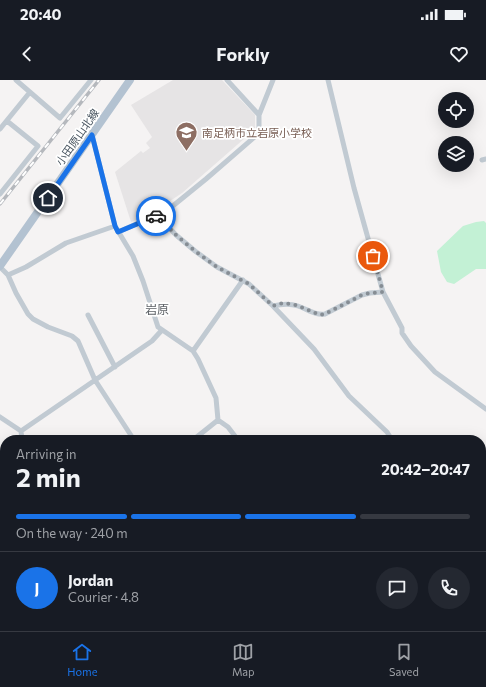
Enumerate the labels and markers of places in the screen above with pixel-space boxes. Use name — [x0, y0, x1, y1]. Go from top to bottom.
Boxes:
school or university icon: 南足柄市立岩原小学校 — [174, 119, 200, 152]
place label: 南足柄市立岩原小学校 — [202, 126, 312, 139]
pin — [31, 181, 65, 215]
pin — [356, 239, 390, 273]

